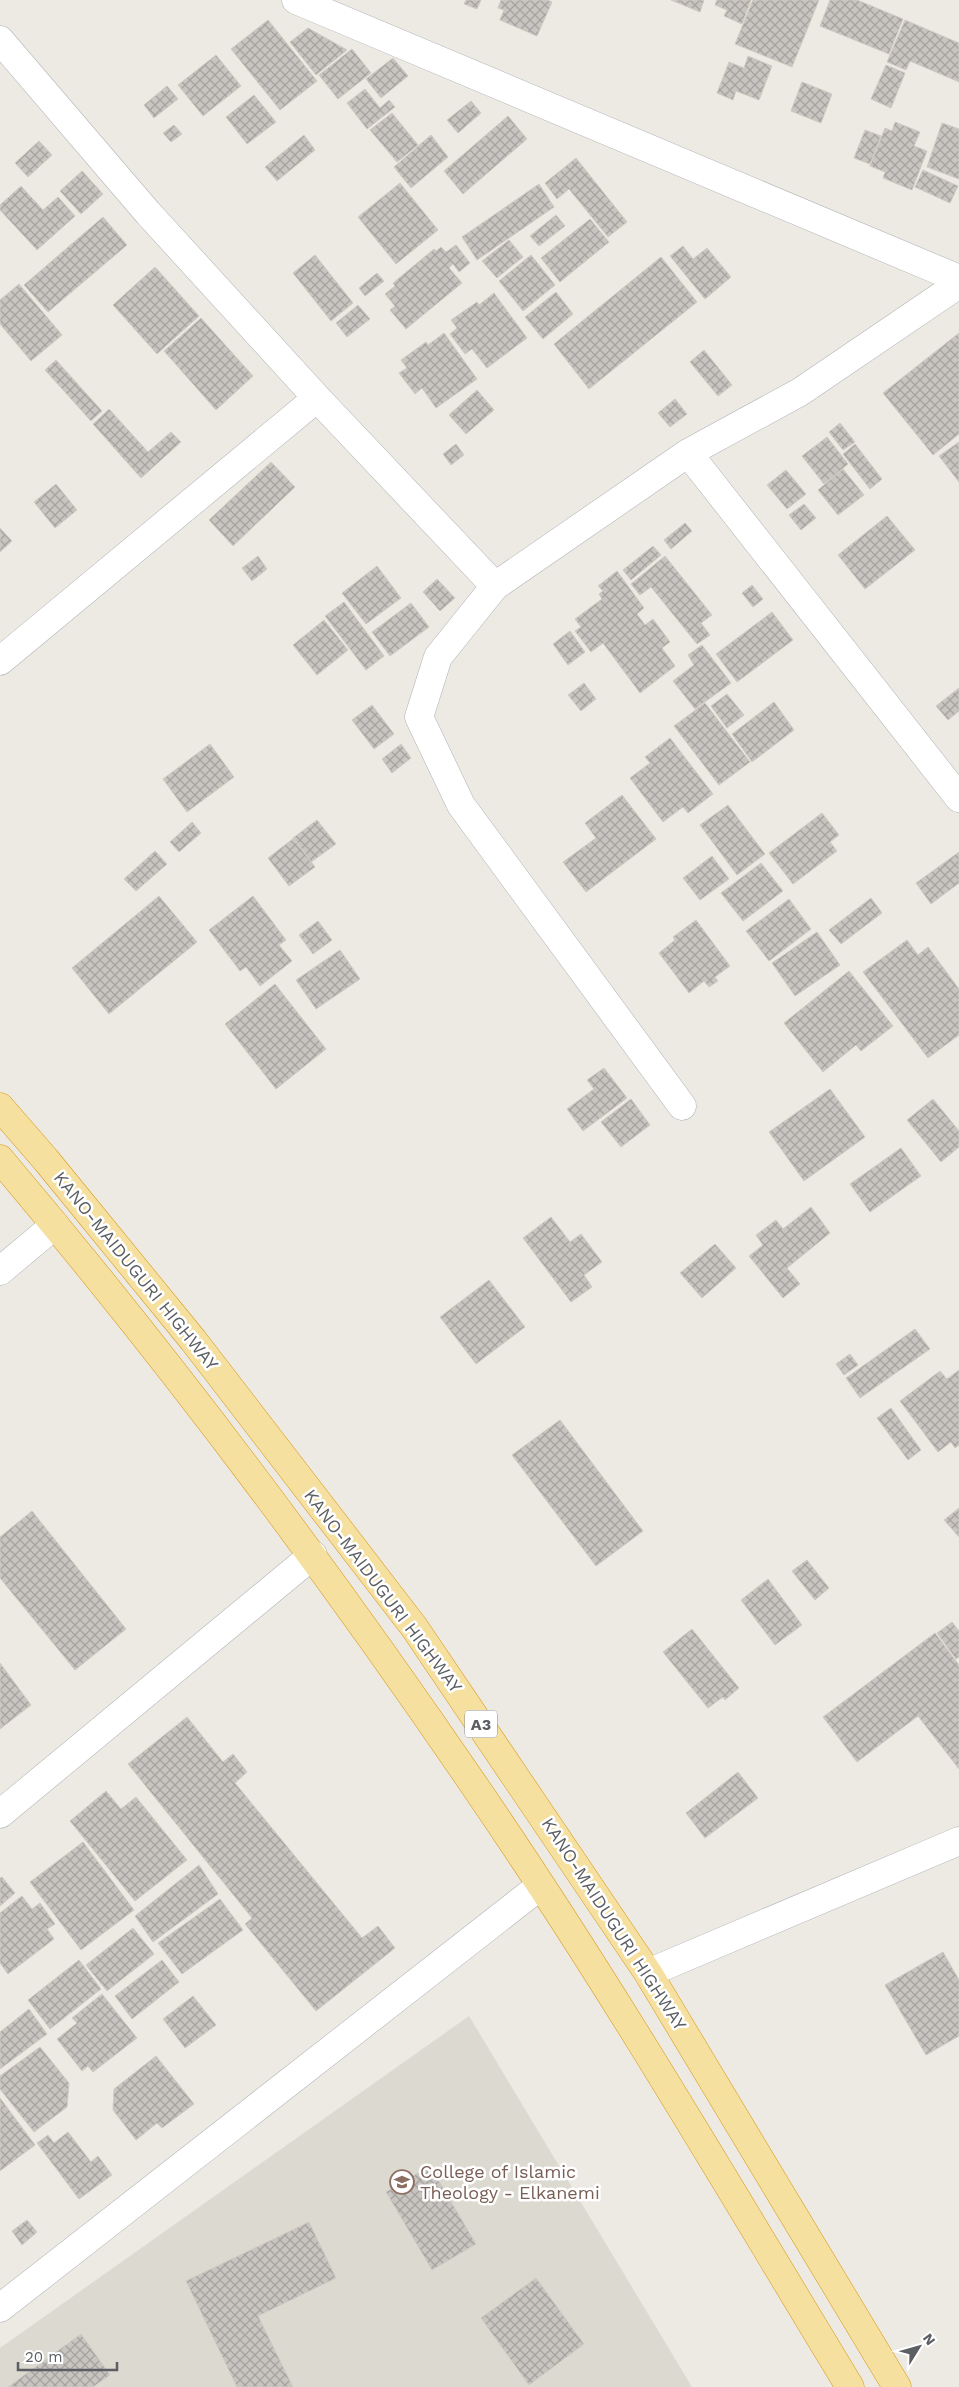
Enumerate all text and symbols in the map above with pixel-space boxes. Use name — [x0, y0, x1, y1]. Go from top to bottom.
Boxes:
street label: KANO-MAIDUGURI HIGHWAY — [50, 1167, 223, 1375]
street label: KANO-MAIDUGURI HIGHWAY — [300, 1485, 467, 1697]
road number: A3 — [465, 1710, 497, 1738]
street label: KANO-MAIDUGURI HIGHWAY — [538, 1813, 692, 2035]
place label: College of Islamic Theology - Elkanemi — [420, 2161, 600, 2203]
school or university icon: College of Islamic Theology - Elkanemi — [389, 2169, 415, 2195]
north arrow — [894, 2322, 944, 2372]
text: N — [920, 2330, 939, 2348]
scale bar — [18, 2340, 116, 2372]
text: 20 m — [25, 2348, 63, 2366]

